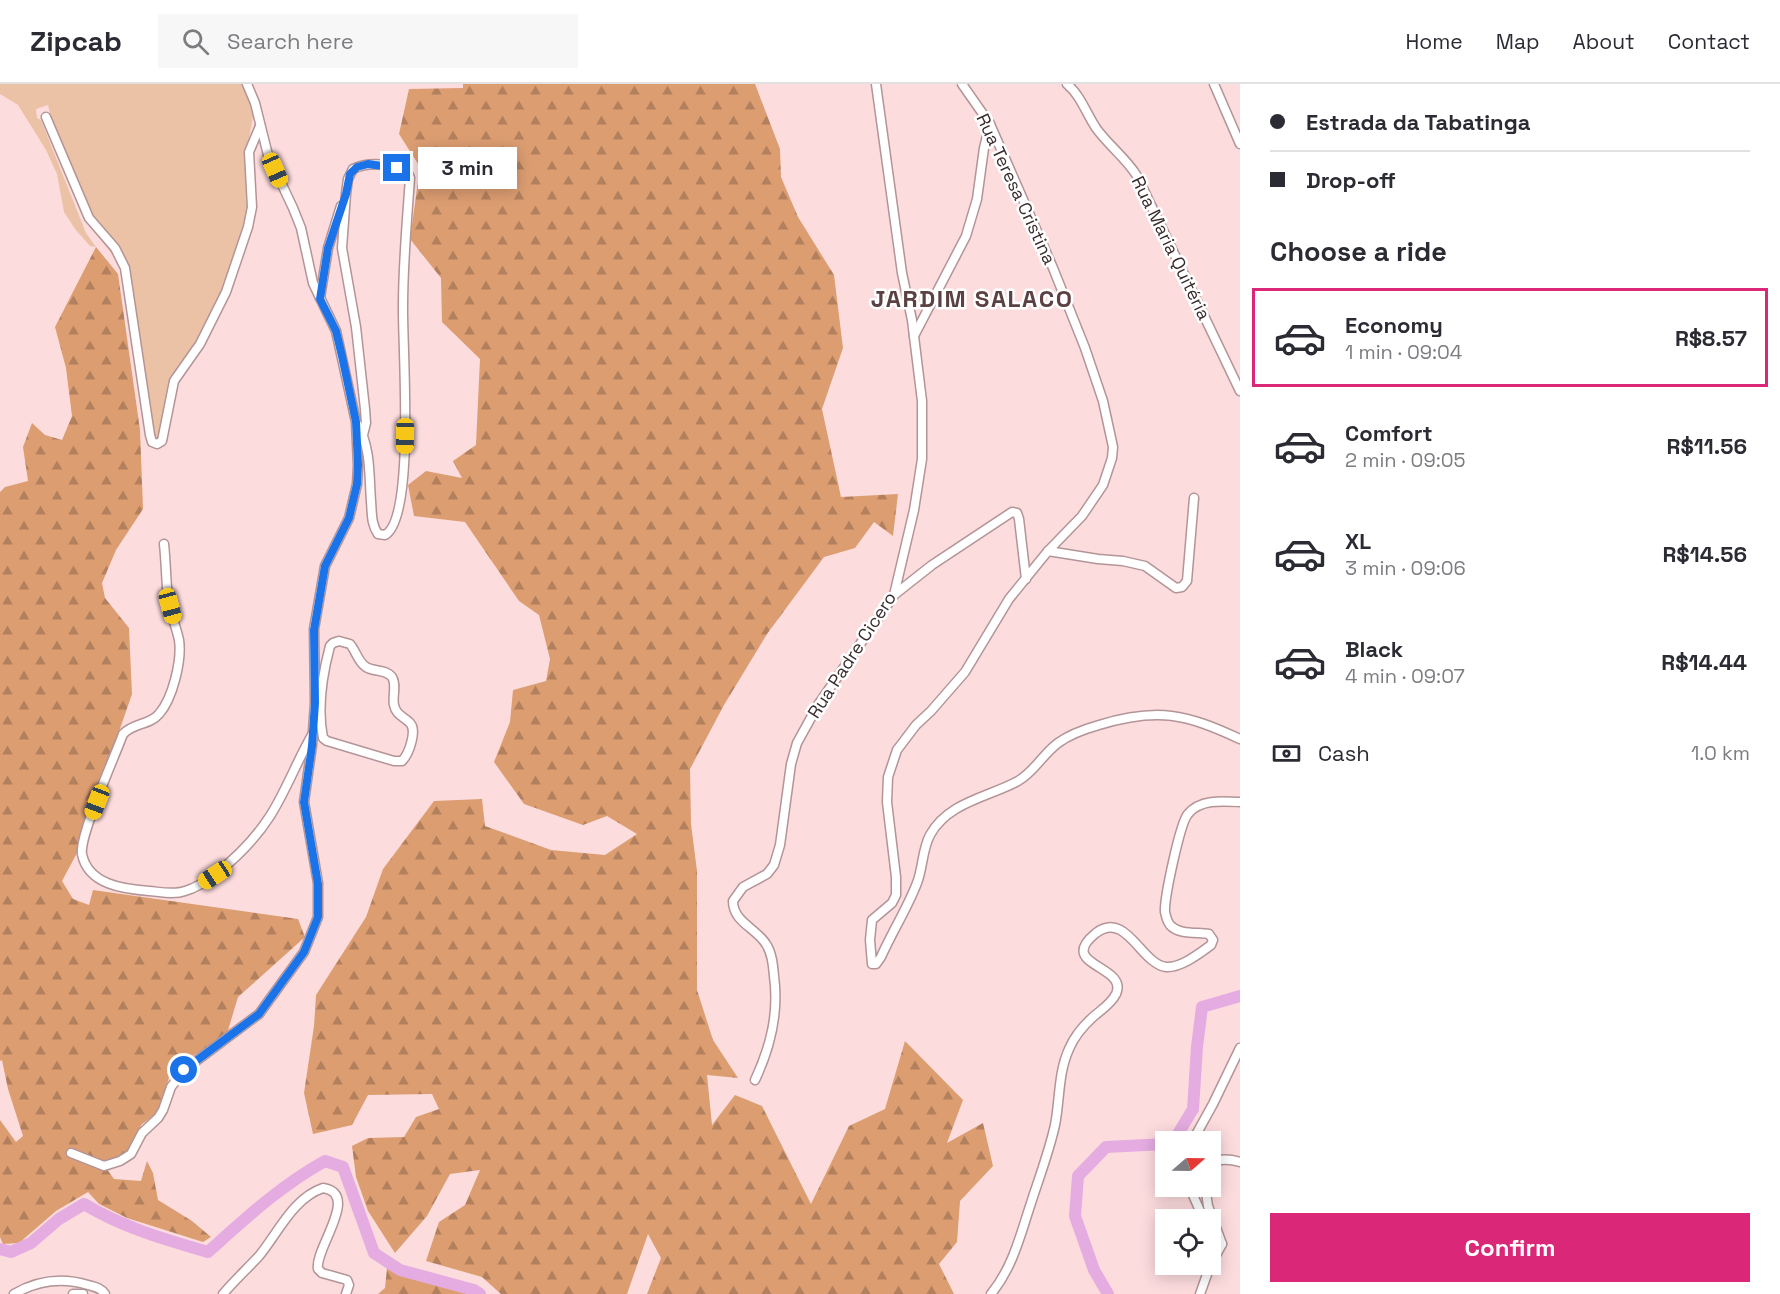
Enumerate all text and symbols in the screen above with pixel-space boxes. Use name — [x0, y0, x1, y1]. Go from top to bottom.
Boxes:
search box — [158, 14, 578, 68]
text: Zipcab — [30, 23, 122, 59]
icon: search — [179, 25, 212, 58]
text: Search here — [227, 27, 354, 55]
text: Home — [1405, 28, 1463, 55]
text: Map — [1496, 28, 1540, 55]
text: About — [1573, 28, 1635, 55]
text: Contact — [1668, 28, 1750, 55]
text: Estrada da Tabatinga — [1306, 108, 1530, 136]
street label: Rua Teresa Cristina — [971, 110, 1062, 268]
callout: 3 min — [418, 147, 517, 189]
car — [259, 150, 291, 190]
route end — [383, 154, 410, 181]
text: 3 min — [442, 155, 493, 181]
text: Drop-off — [1306, 166, 1396, 194]
street label: Rua Maria Quitéria — [1127, 172, 1216, 323]
text: Choose a ride — [1270, 234, 1447, 269]
district label: JARDIM SALACO — [871, 283, 1073, 314]
icon: car — [1273, 311, 1327, 365]
text: Economy — [1345, 311, 1443, 339]
text: R$8.57 — [1675, 324, 1747, 352]
text: 1 min · 09:04 — [1345, 339, 1462, 365]
car — [396, 418, 414, 454]
icon: car — [1273, 419, 1327, 473]
text: Comfort — [1345, 419, 1433, 447]
text: R$11.56 — [1667, 432, 1747, 460]
text: 2 min · 09:05 — [1345, 447, 1466, 473]
icon: car — [1273, 527, 1327, 581]
text: XL — [1345, 527, 1371, 555]
text: R$14.56 — [1662, 540, 1747, 568]
text: 3 min · 09:06 — [1345, 555, 1466, 581]
car — [157, 586, 183, 626]
street label: Rua Padre Cicero — [802, 587, 901, 722]
icon: car — [1273, 635, 1327, 689]
text: Black — [1345, 635, 1403, 663]
text: R$14.44 — [1661, 648, 1747, 676]
text: 4 min · 09:07 — [1345, 663, 1465, 689]
icon: cash — [1270, 737, 1303, 770]
text: Cash — [1318, 739, 1370, 767]
text: 1.0 km — [1691, 740, 1750, 766]
car — [82, 782, 112, 822]
car — [195, 858, 235, 892]
route start — [170, 1056, 197, 1083]
north arrow — [1155, 1131, 1221, 1197]
map controls — [1155, 1131, 1221, 1275]
button: locate — [1155, 1209, 1221, 1275]
button: Confirm — [1270, 1213, 1750, 1282]

